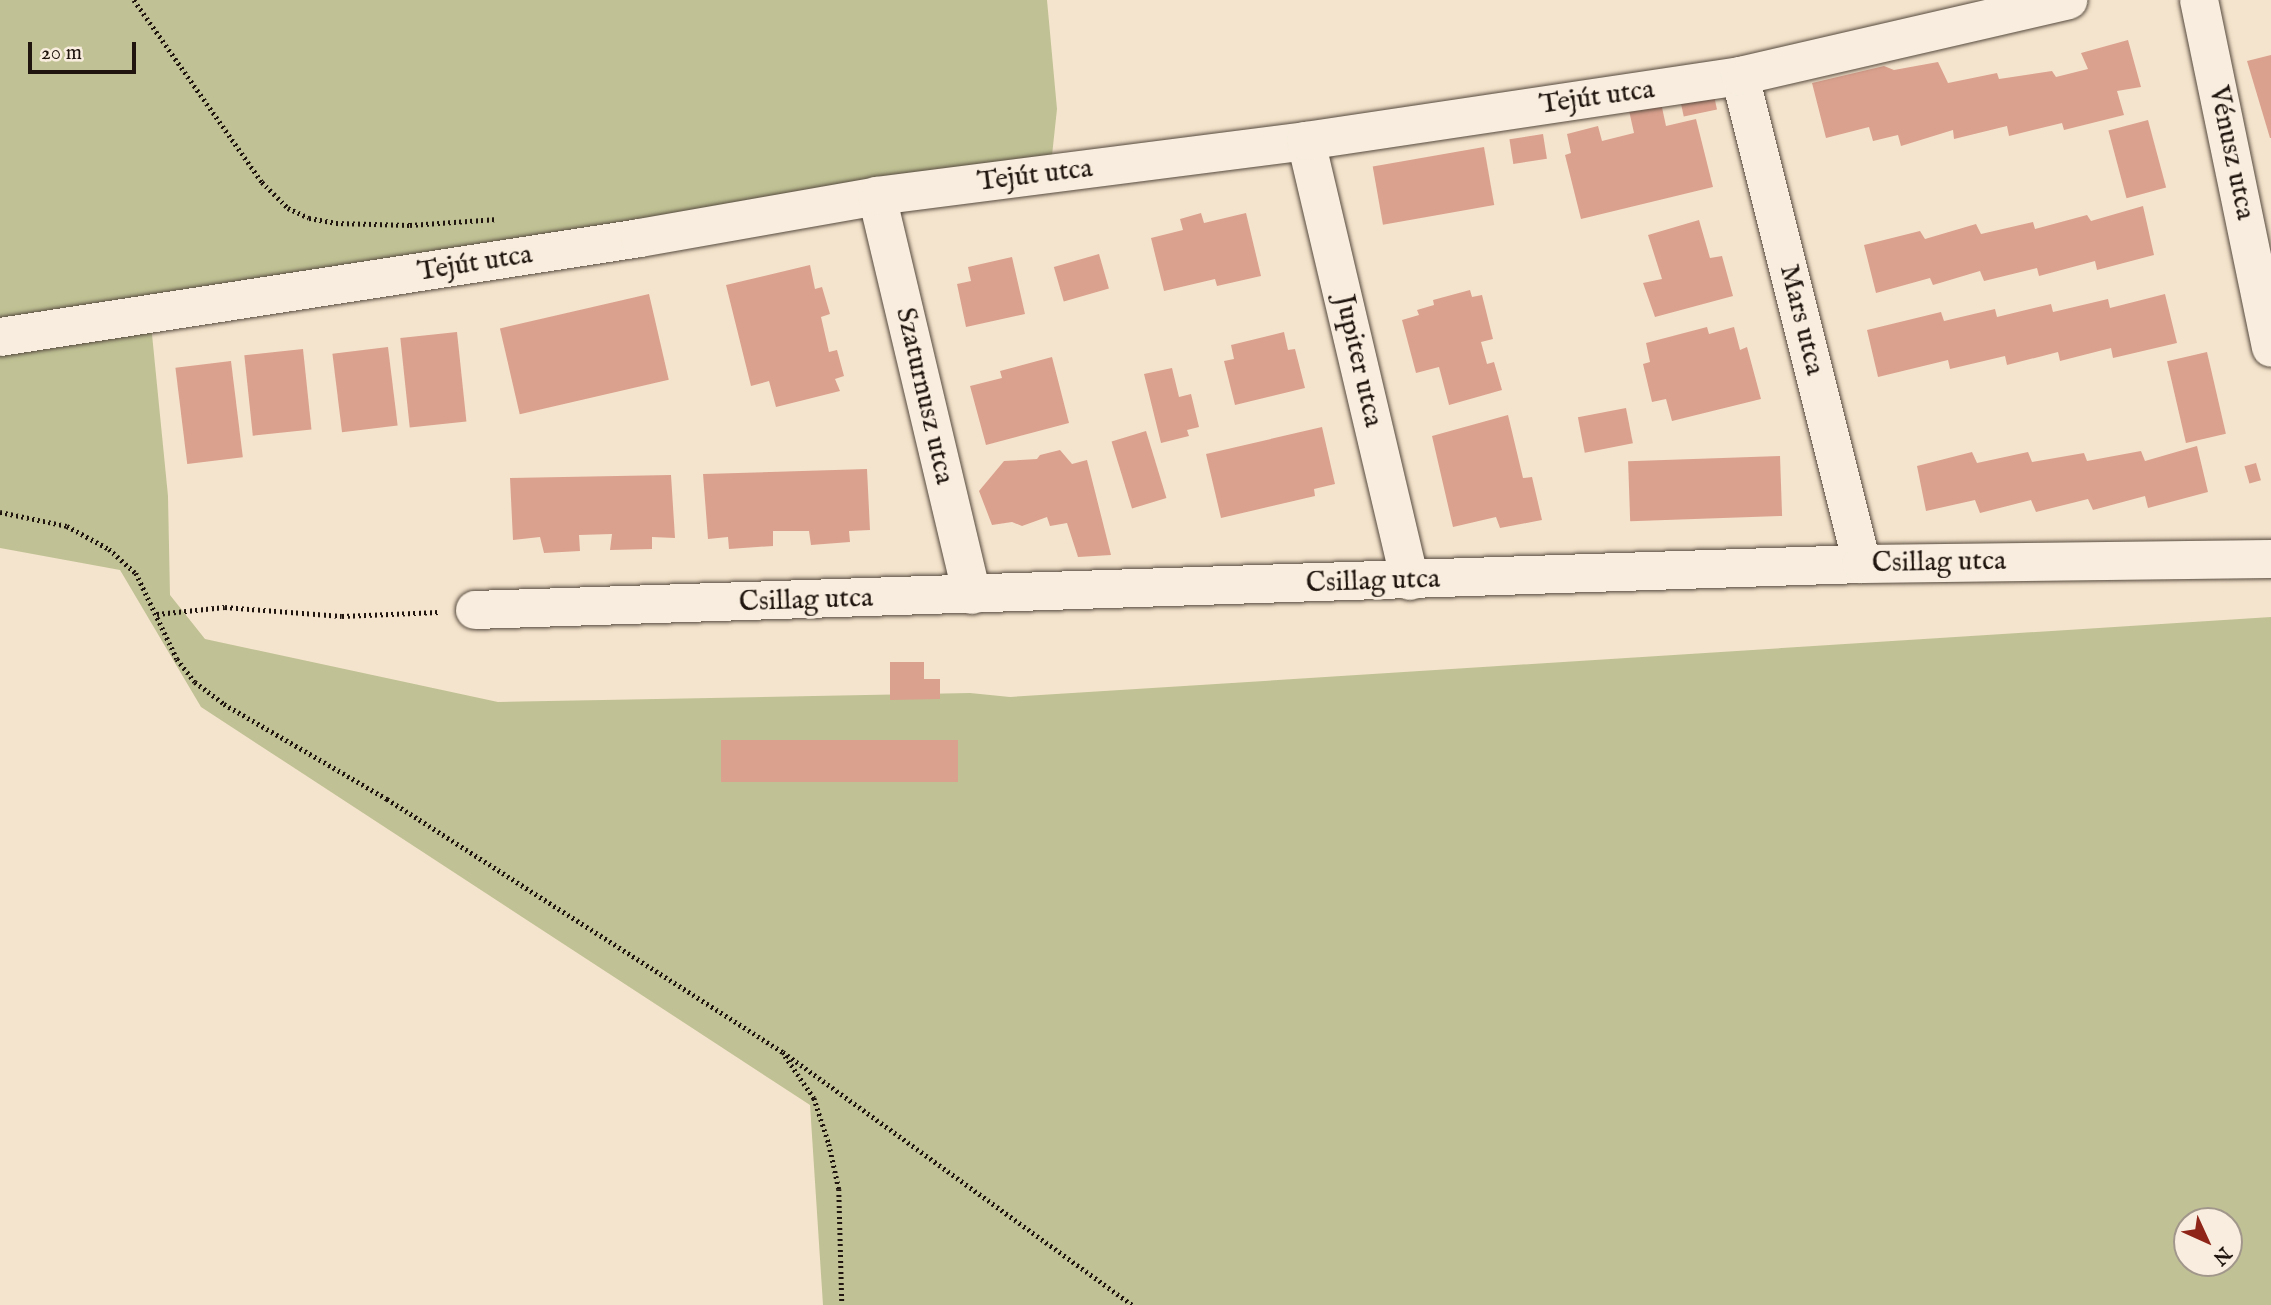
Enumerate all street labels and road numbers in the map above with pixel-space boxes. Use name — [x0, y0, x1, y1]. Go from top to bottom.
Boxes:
street label: Tejút utca — [1537, 73, 1657, 123]
street label: Vénusz utca — [2200, 83, 2262, 223]
street label: Tejút utca — [975, 152, 1095, 200]
street label: Tejút utca — [415, 238, 535, 290]
street label: Mars utca — [1771, 261, 1831, 379]
street label: Jupiter utca — [1326, 292, 1390, 430]
street label: Szaturnusz utca — [887, 304, 961, 488]
street label: Csillag utca — [1872, 545, 2006, 581]
street label: Csillag utca — [1305, 563, 1441, 601]
street label: Csillag utca — [738, 582, 874, 620]

